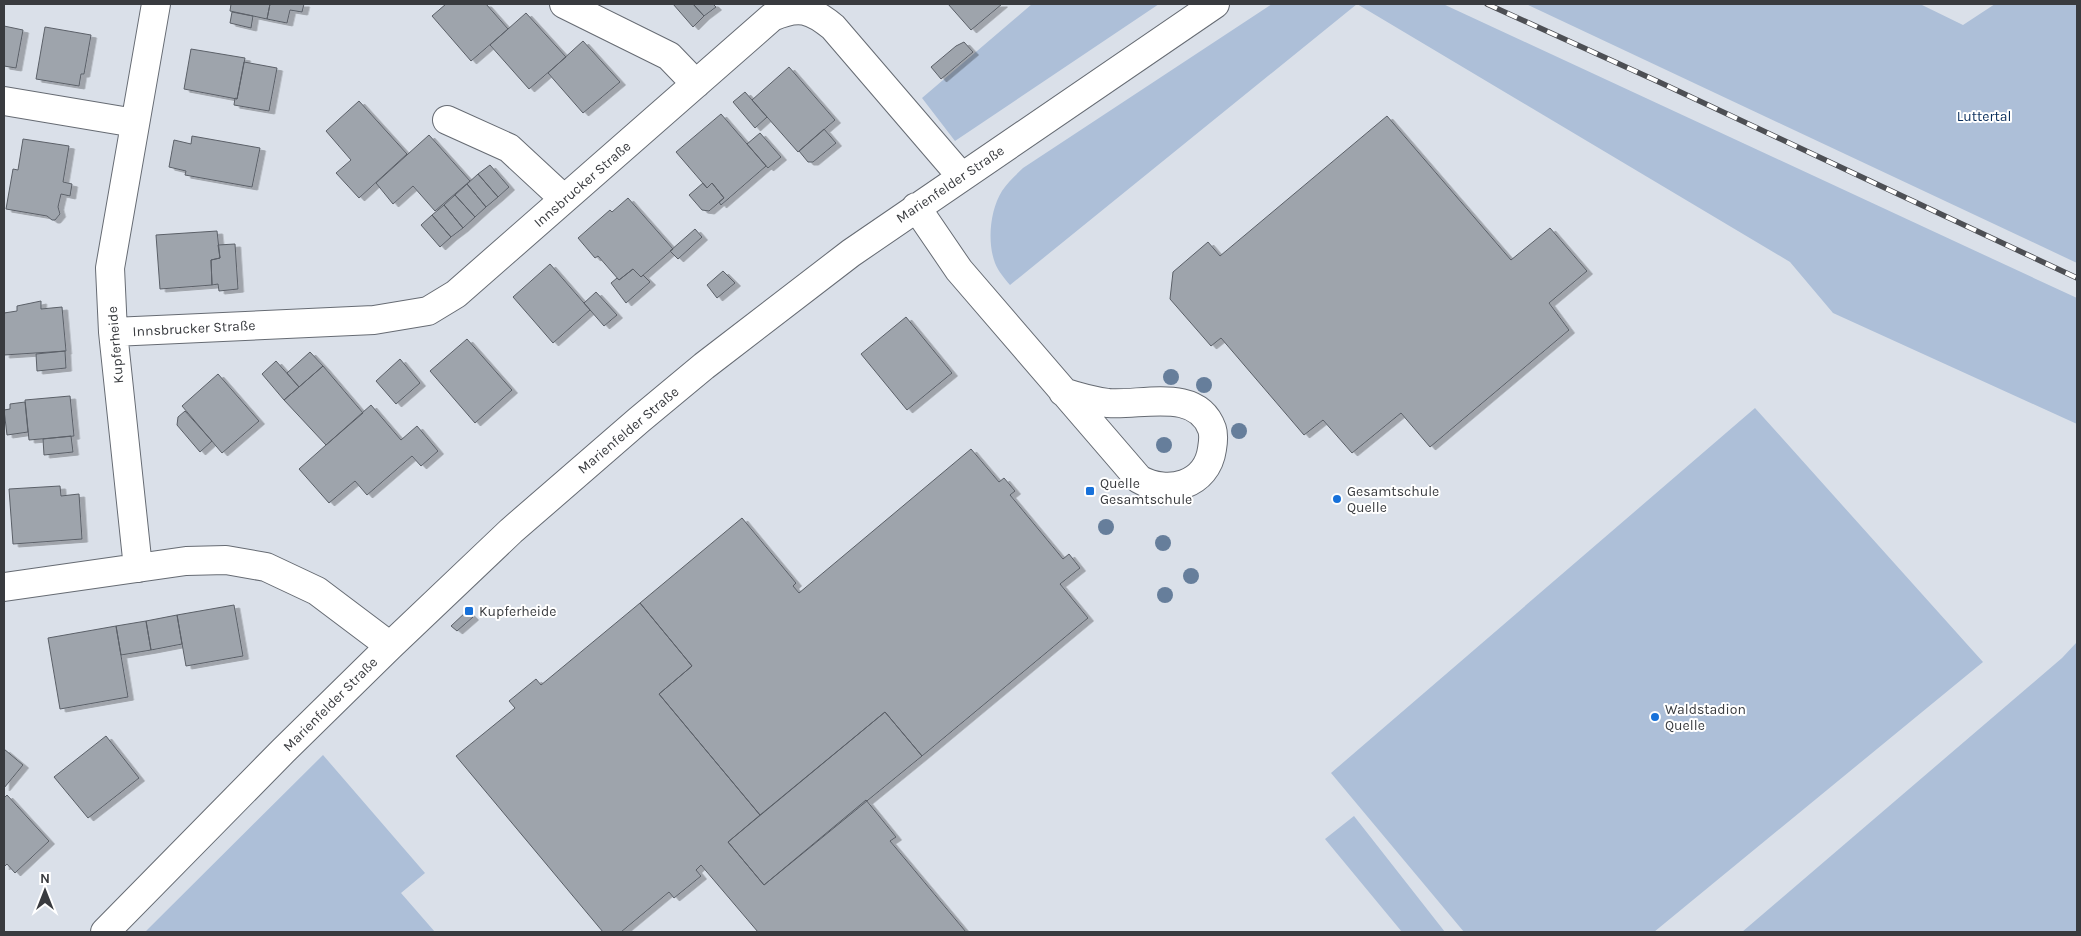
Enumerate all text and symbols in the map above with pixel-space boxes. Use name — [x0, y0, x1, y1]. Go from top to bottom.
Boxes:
park label: Luttertal — [1957, 108, 2011, 125]
street label: Innsbrucker Straße — [530, 138, 634, 231]
street label: Marienfelder Straße — [893, 142, 1007, 227]
street label: Kupferheide — [104, 306, 127, 384]
street label: Innsbrucker Straße — [132, 317, 256, 340]
street label: Marienfelder Straße — [574, 383, 682, 478]
place label: Quelle Gesamtschule — [1100, 475, 1192, 508]
place label: Gesamtschule Quelle — [1347, 483, 1439, 516]
marker: Quelle Gesamtschule — [1084, 485, 1096, 497]
marker: Gesamtschule Quelle — [1331, 493, 1343, 505]
place label: Kupferheide — [479, 603, 557, 620]
marker: Kupferheide — [463, 605, 475, 617]
street label: Marienfelder Straße — [280, 654, 381, 755]
place label: Waldstadion Quelle — [1665, 701, 1746, 734]
marker: Waldstadion Quelle — [1649, 711, 1661, 723]
north arrow — [20, 866, 70, 916]
text: N — [40, 870, 50, 887]

